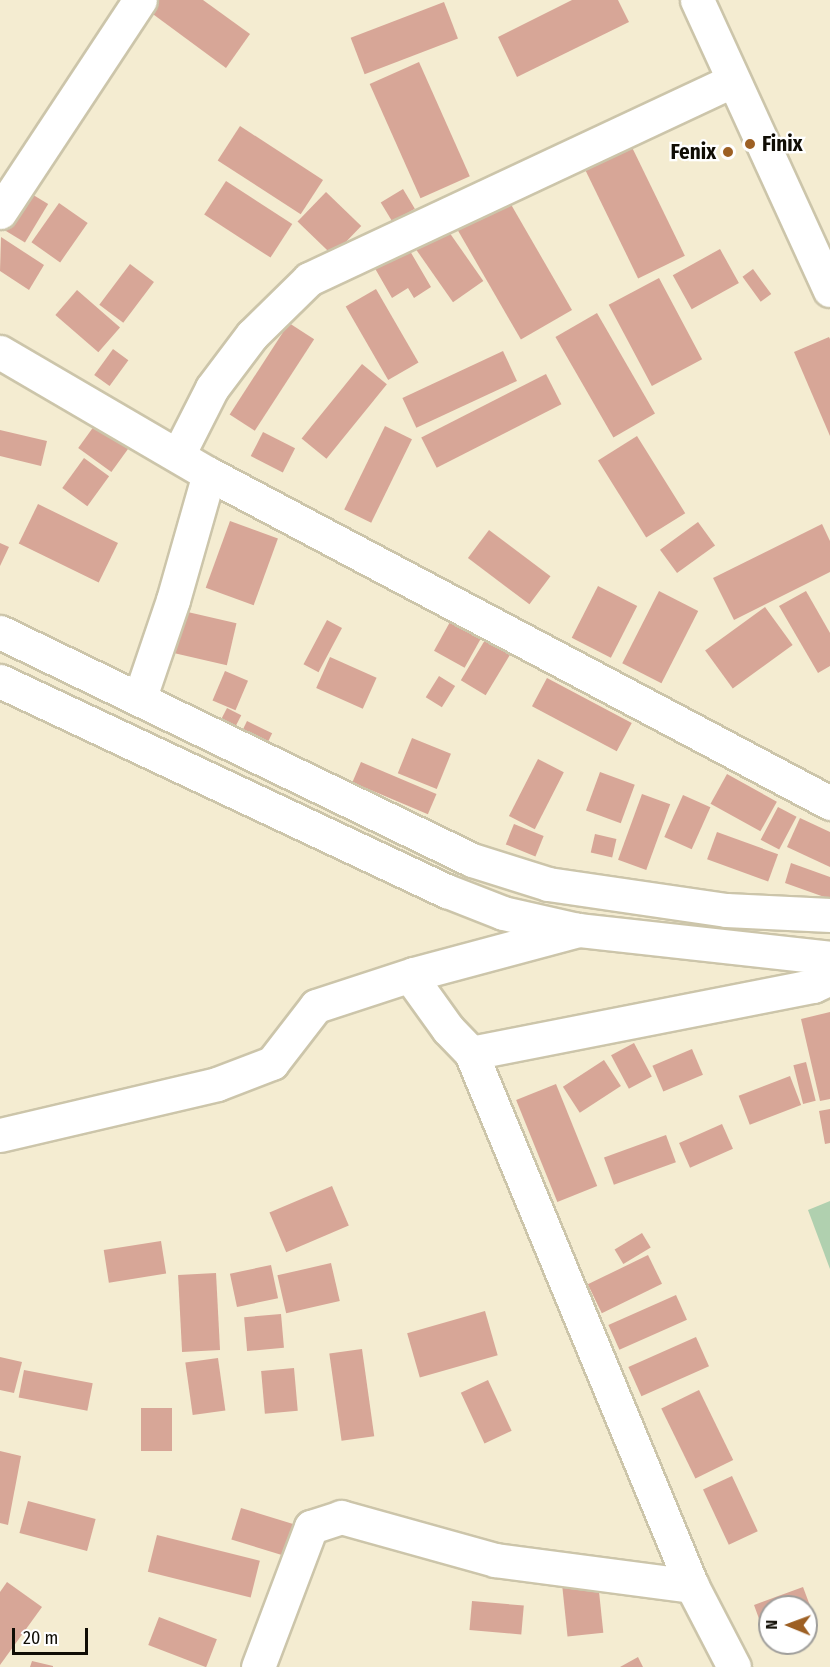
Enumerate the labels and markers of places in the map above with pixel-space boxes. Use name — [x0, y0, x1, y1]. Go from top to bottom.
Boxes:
place label: Finix — [762, 131, 803, 157]
marker: Finix — [743, 137, 757, 151]
place label: Fenix — [671, 139, 716, 165]
marker: Fenix — [721, 145, 735, 159]

